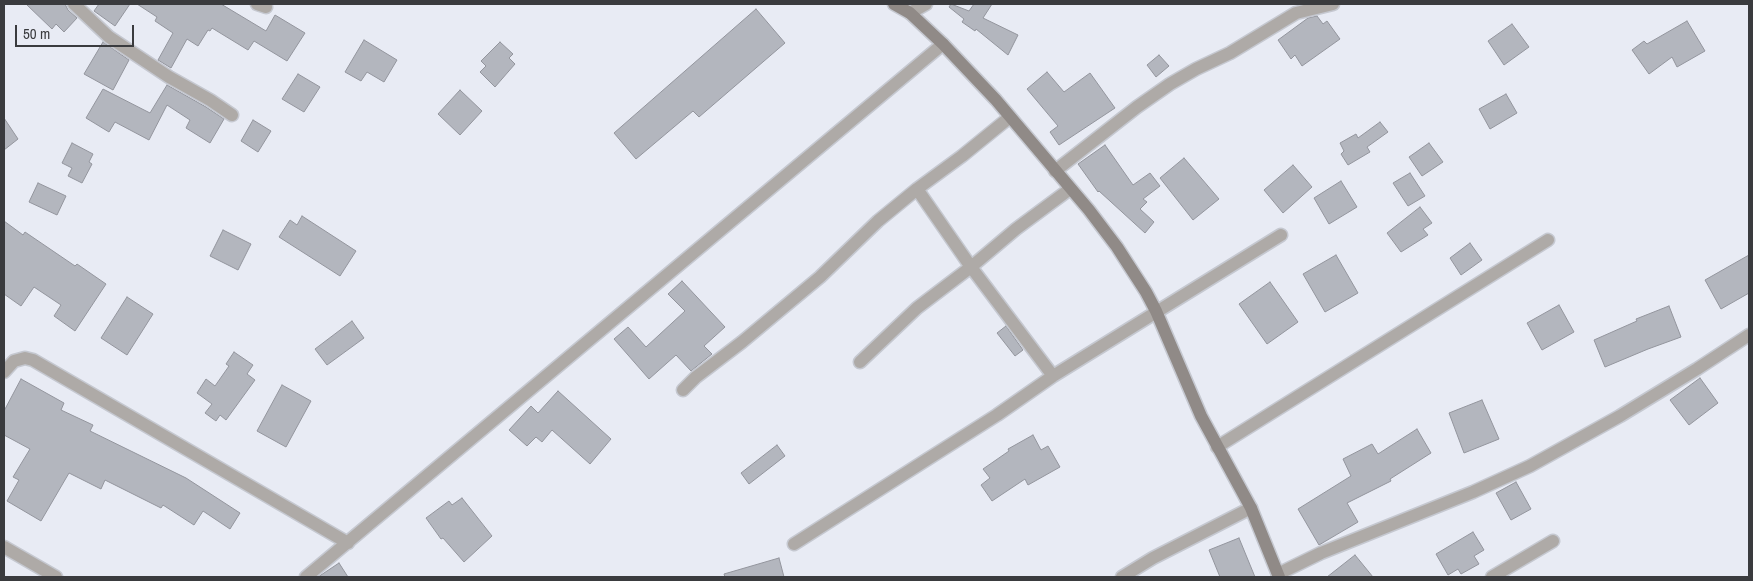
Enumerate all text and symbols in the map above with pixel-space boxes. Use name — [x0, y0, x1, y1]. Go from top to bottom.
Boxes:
scale bar — [18, 15, 136, 47]
text: 50 m — [23, 23, 50, 44]

